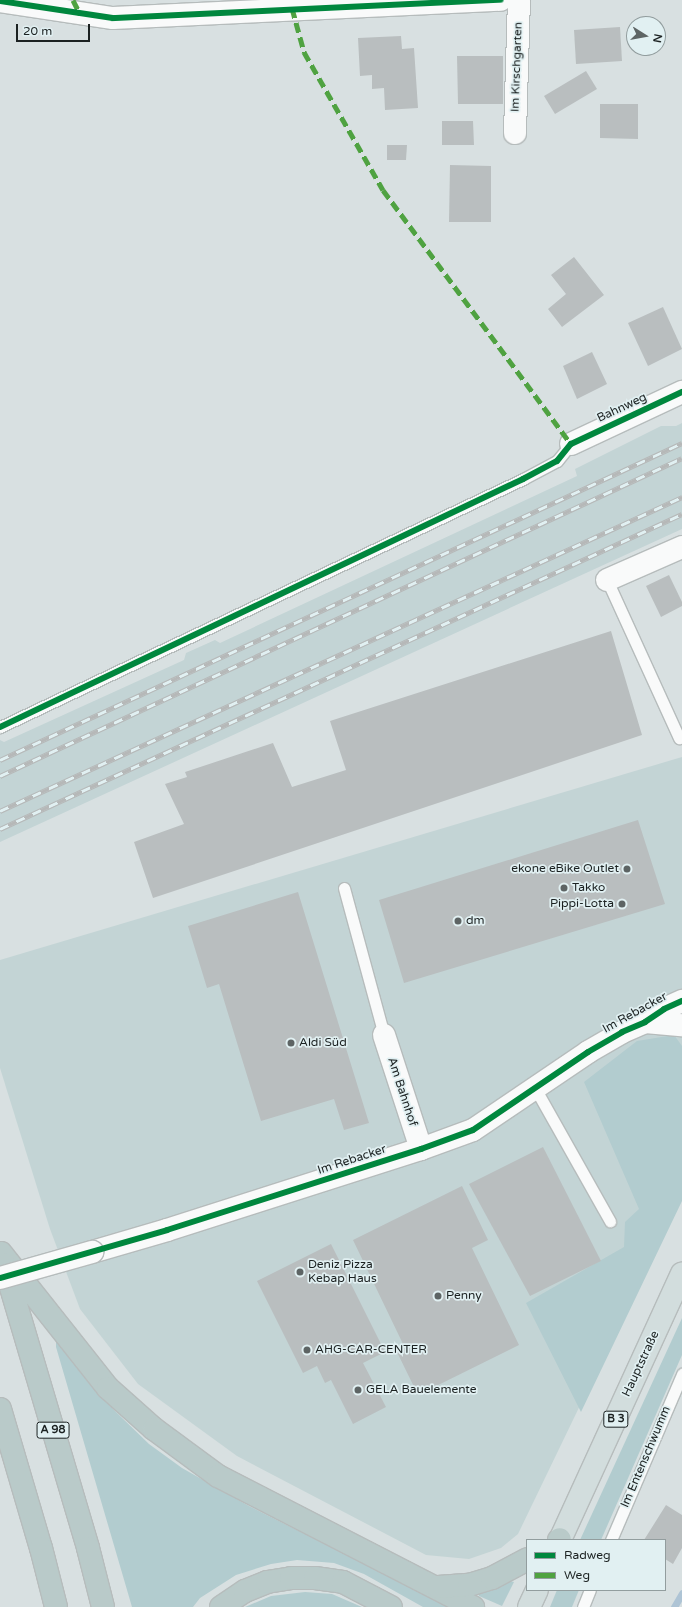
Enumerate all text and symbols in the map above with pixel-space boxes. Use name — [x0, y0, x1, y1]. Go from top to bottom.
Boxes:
scale bar — [18, 16, 92, 42]
north arrow — [626, 16, 666, 56]
street label: Im Kirschgarten — [508, 22, 526, 112]
text: 20 m — [23, 24, 52, 38]
text: N — [650, 33, 665, 44]
street label: Bahnweg — [595, 390, 649, 426]
place label: ekone eBike Outlet — [511, 862, 619, 876]
marker: ekone eBike Outlet — [622, 864, 632, 874]
place label: Takko — [572, 881, 605, 895]
marker: Takko — [559, 883, 569, 893]
place label: Pippi-Lotta — [550, 897, 614, 911]
marker: Pippi-Lotta — [617, 899, 627, 909]
place label: dm — [466, 914, 485, 928]
marker: dm — [453, 916, 463, 926]
street label: Im Rebacker — [600, 989, 670, 1037]
place label: Aldi Süd — [299, 1036, 347, 1050]
marker: Aldi Süd — [286, 1038, 296, 1048]
street label: Am Bahnhof — [384, 1056, 420, 1128]
street label: Im Rebacker — [316, 1142, 388, 1178]
place label: Deniz Pizza Kebap Haus — [308, 1258, 377, 1286]
marker: Deniz Pizza Kebap Haus — [295, 1267, 305, 1277]
place label: Penny — [446, 1289, 482, 1303]
marker: Penny — [433, 1291, 443, 1301]
street label: Hauptstraße — [619, 1329, 663, 1399]
place label: AHG-CAR-CENTER — [315, 1343, 427, 1357]
marker: AHG-CAR-CENTER — [302, 1345, 312, 1355]
place label: GELA Bauelemente — [366, 1383, 477, 1397]
marker: GELA Bauelemente — [353, 1385, 363, 1395]
street label: Im Entenschwumm — [618, 1404, 674, 1510]
road number: B 3 — [603, 1410, 629, 1428]
road number: A 98 — [36, 1421, 70, 1439]
legend — [526, 1539, 666, 1591]
text: Radweg — [564, 1548, 611, 1562]
text: Weg — [564, 1568, 590, 1582]

